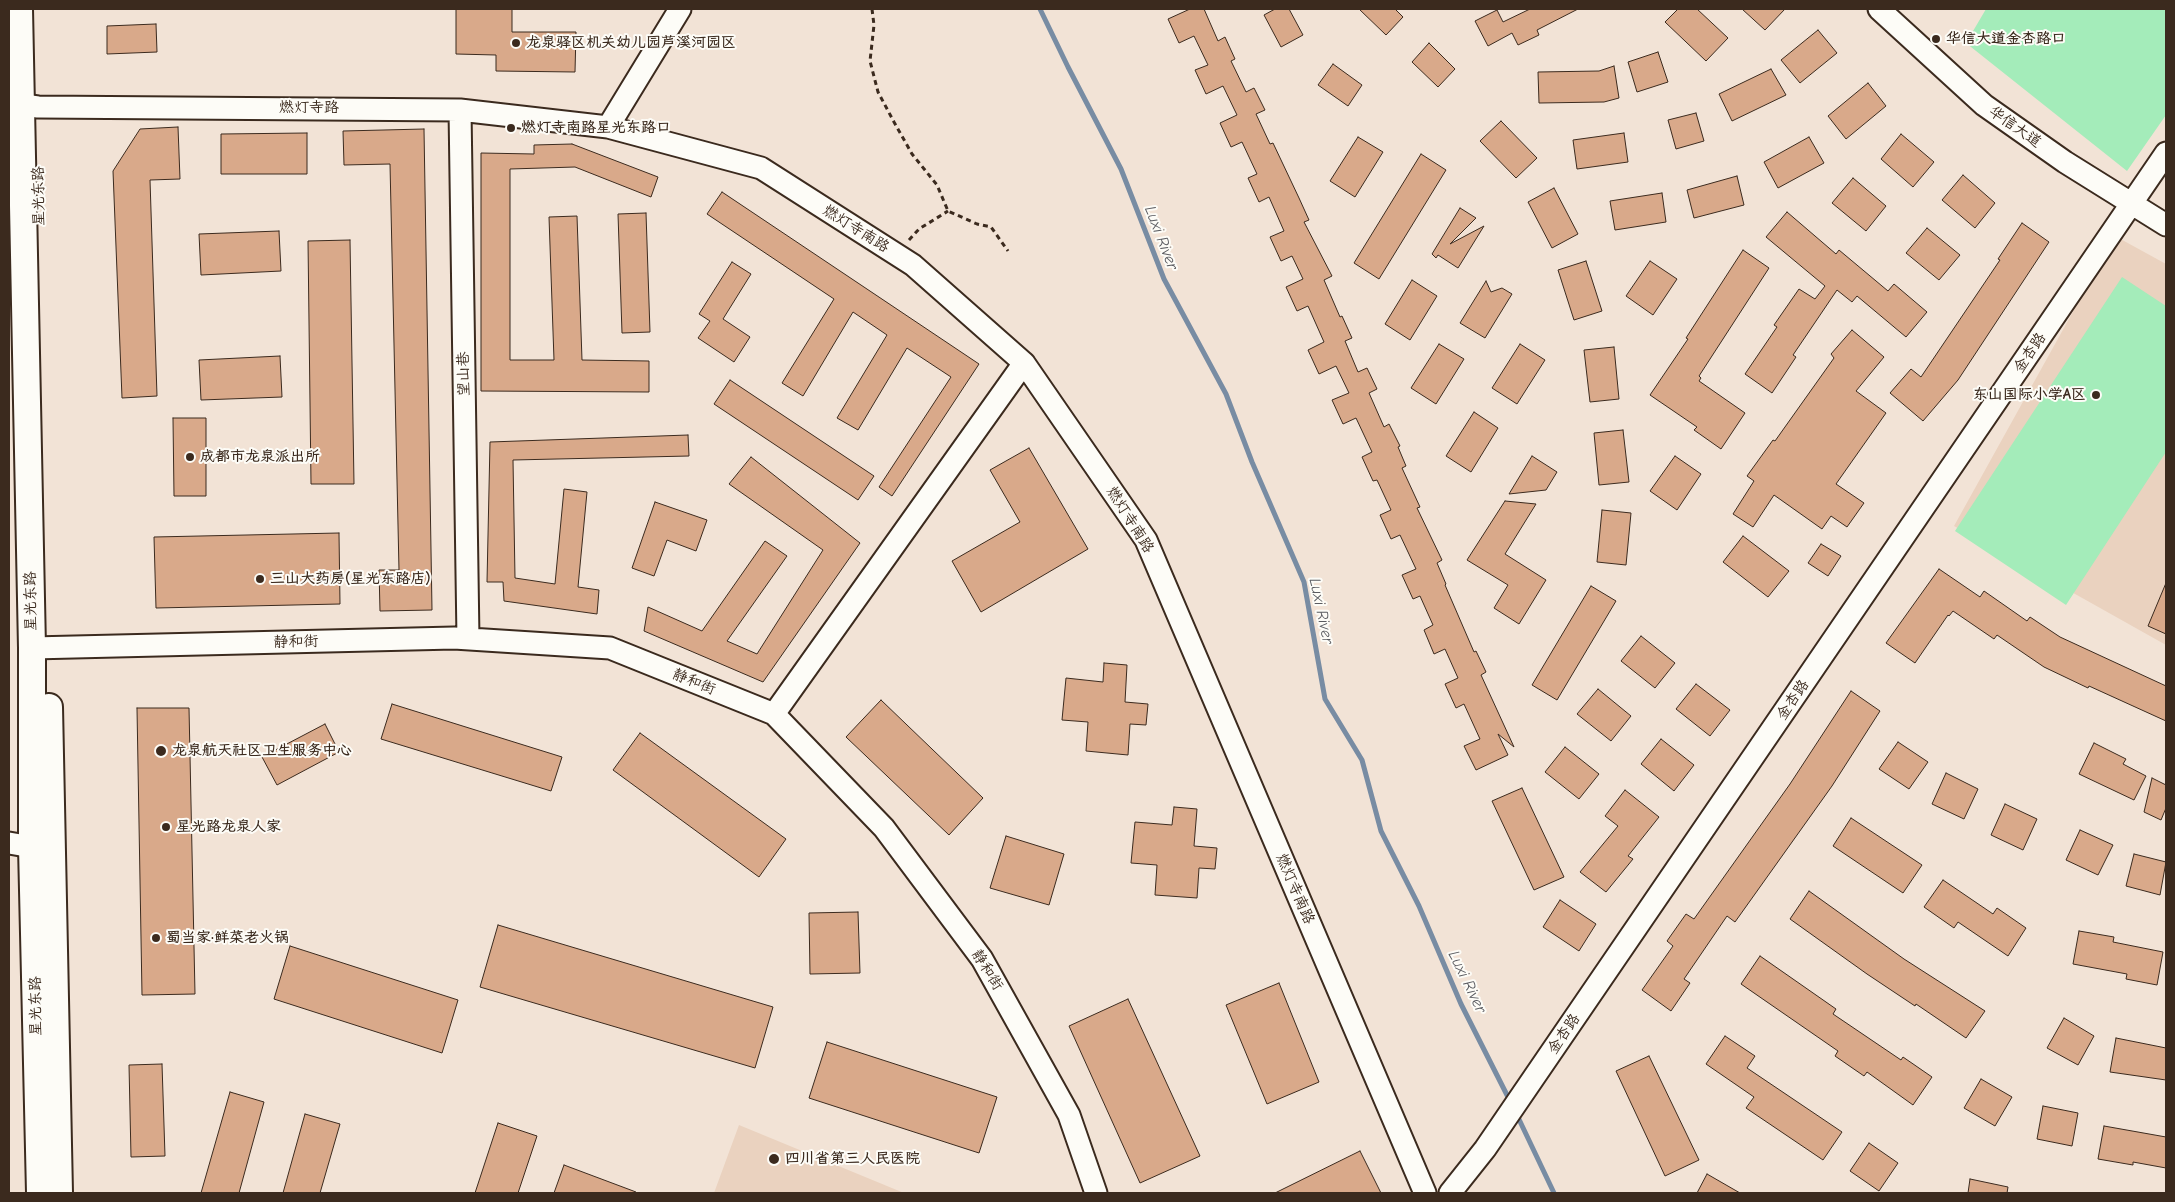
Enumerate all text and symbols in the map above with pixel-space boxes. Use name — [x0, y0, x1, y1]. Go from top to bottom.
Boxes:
place label: 华信大道金杏路口 — [1946, 30, 2066, 48]
marker: 华信大道金杏路口 — [1930, 33, 1942, 45]
place label: 龙泉驿区机关幼儿园芦溪河园区 — [526, 34, 736, 52]
marker: 龙泉驿区机关幼儿园芦溪河园区 — [510, 37, 522, 49]
street label: 燃灯寺路 — [279, 99, 339, 117]
street label: 华信大道 — [1985, 102, 2045, 152]
place label: 燃灯寺南路星光东路口 — [521, 119, 671, 137]
marker: 燃灯寺南路星光东路口 — [505, 122, 517, 134]
street label: 星光东路 — [29, 166, 49, 226]
street label: 燃灯寺南路 — [819, 201, 893, 257]
water label: Luxi River — [1140, 203, 1182, 273]
street label: 金杏路 — [2010, 329, 2050, 377]
street label: 望山巷 — [455, 351, 473, 397]
place label: 东山国际小学A区 — [1973, 386, 2086, 404]
marker: 东山国际小学A区 — [2090, 389, 2102, 401]
place label: 成都市龙泉派出所 — [200, 448, 320, 466]
marker: 成都市龙泉派出所 — [184, 451, 196, 463]
street label: 燃灯寺南路 — [1102, 483, 1158, 557]
place label: 三山大药房(星光东路店) — [270, 570, 431, 588]
street label: 星光东路 — [21, 571, 41, 631]
marker: 三山大药房(星光东路店) — [254, 573, 266, 585]
water label: Luxi River — [1305, 576, 1337, 646]
street label: 静和街 — [273, 633, 319, 651]
street label: 静和街 — [670, 665, 718, 699]
street label: 金杏路 — [1773, 676, 1813, 724]
place label: 龙泉航天社区卫生服务中心 — [172, 742, 352, 760]
marker: 龙泉航天社区卫生服务中心 — [154, 744, 168, 758]
place label: 星光路龙泉人家 — [176, 818, 281, 836]
marker: 星光路龙泉人家 — [160, 821, 172, 833]
street label: 燃灯寺南路 — [1272, 851, 1318, 927]
place label: 蜀当家·鲜菜老火锅 — [166, 929, 289, 947]
marker: 蜀当家·鲜菜老火锅 — [150, 932, 162, 944]
street label: 静和街 — [967, 946, 1007, 994]
water label: Luxi River — [1444, 948, 1490, 1016]
street label: 星光东路 — [26, 976, 46, 1036]
street label: 金杏路 — [1544, 1010, 1584, 1058]
place label: 四川省第三人民医院 — [785, 1150, 920, 1168]
marker: 四川省第三人民医院 — [767, 1152, 781, 1166]

